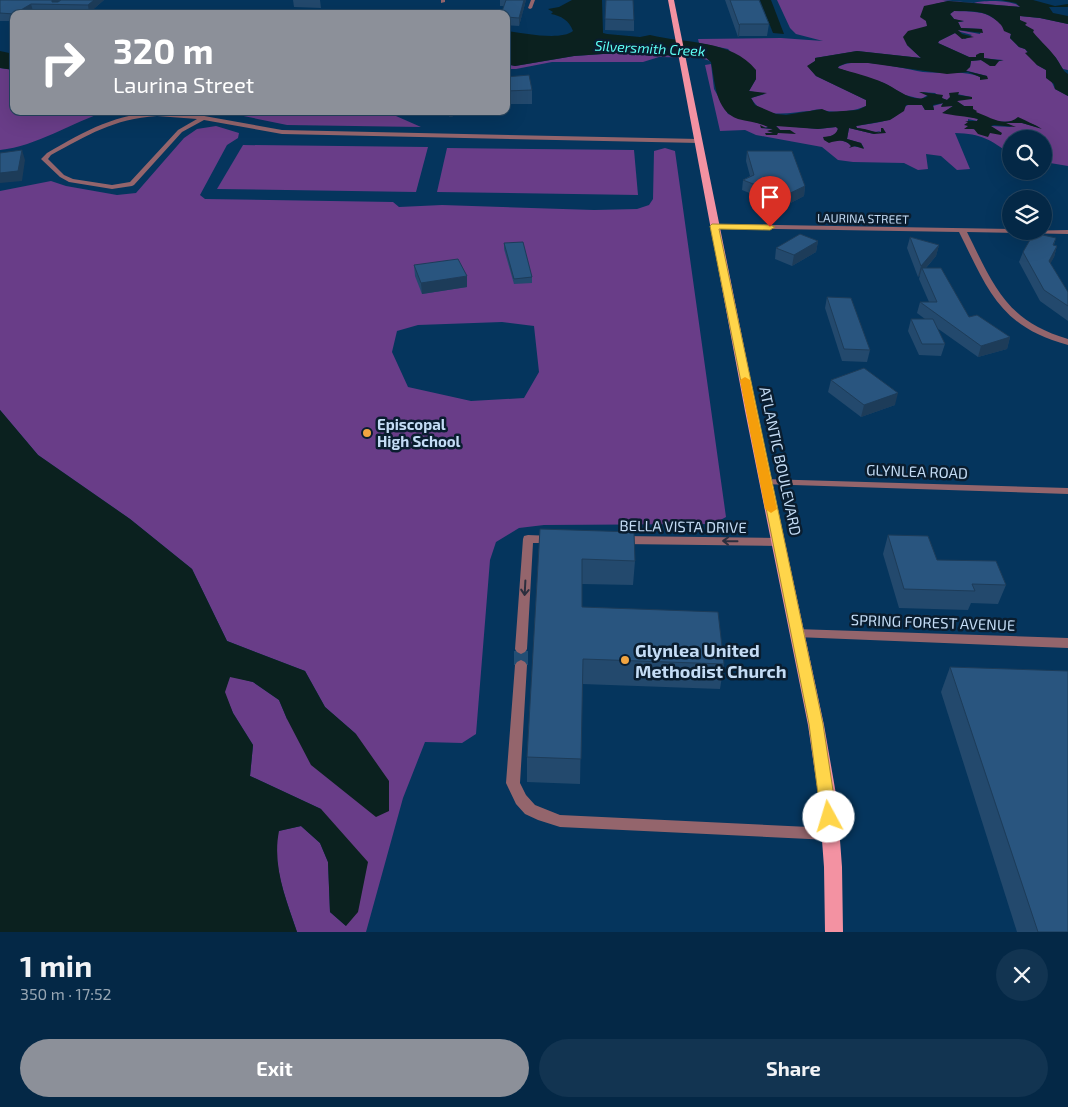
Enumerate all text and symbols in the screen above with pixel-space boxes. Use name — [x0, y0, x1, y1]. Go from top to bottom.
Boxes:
text: 320 m — [113, 29, 214, 71]
icon: right — [30, 30, 95, 95]
water label: Silversmith Creek — [594, 37, 706, 59]
text: Laurina Street — [113, 71, 254, 97]
map controls — [1002, 130, 1052, 240]
button: search — [1002, 130, 1052, 180]
pin — [749, 176, 791, 227]
icon: arrive — [756, 183, 784, 211]
button: layers — [1002, 190, 1052, 240]
street label: LAURINA STREET — [817, 210, 909, 226]
street label: ATLANTIC BOULEVARD — [756, 385, 806, 537]
place label: Episcopal High School — [377, 415, 461, 450]
marker: Episcopal High School — [361, 427, 373, 439]
street label: GLYNLEA ROAD — [866, 460, 968, 482]
street label: BELLA VISTA DRIVE — [619, 516, 747, 536]
one-way arrow — [722, 536, 738, 546]
one-way arrow — [520, 580, 530, 596]
street label: SPRING FOREST AVENUE — [850, 610, 1016, 634]
place label: Glynlea United Methodist Church — [635, 639, 787, 682]
marker: Glynlea United Methodist Church — [619, 654, 631, 666]
position arrow — [802, 790, 854, 842]
text: 1 min — [20, 947, 92, 983]
button: close — [996, 949, 1048, 1001]
text: 350 m · 17:52 — [20, 984, 112, 1003]
button: Exit — [20, 1039, 529, 1097]
button: Share — [539, 1039, 1048, 1097]

